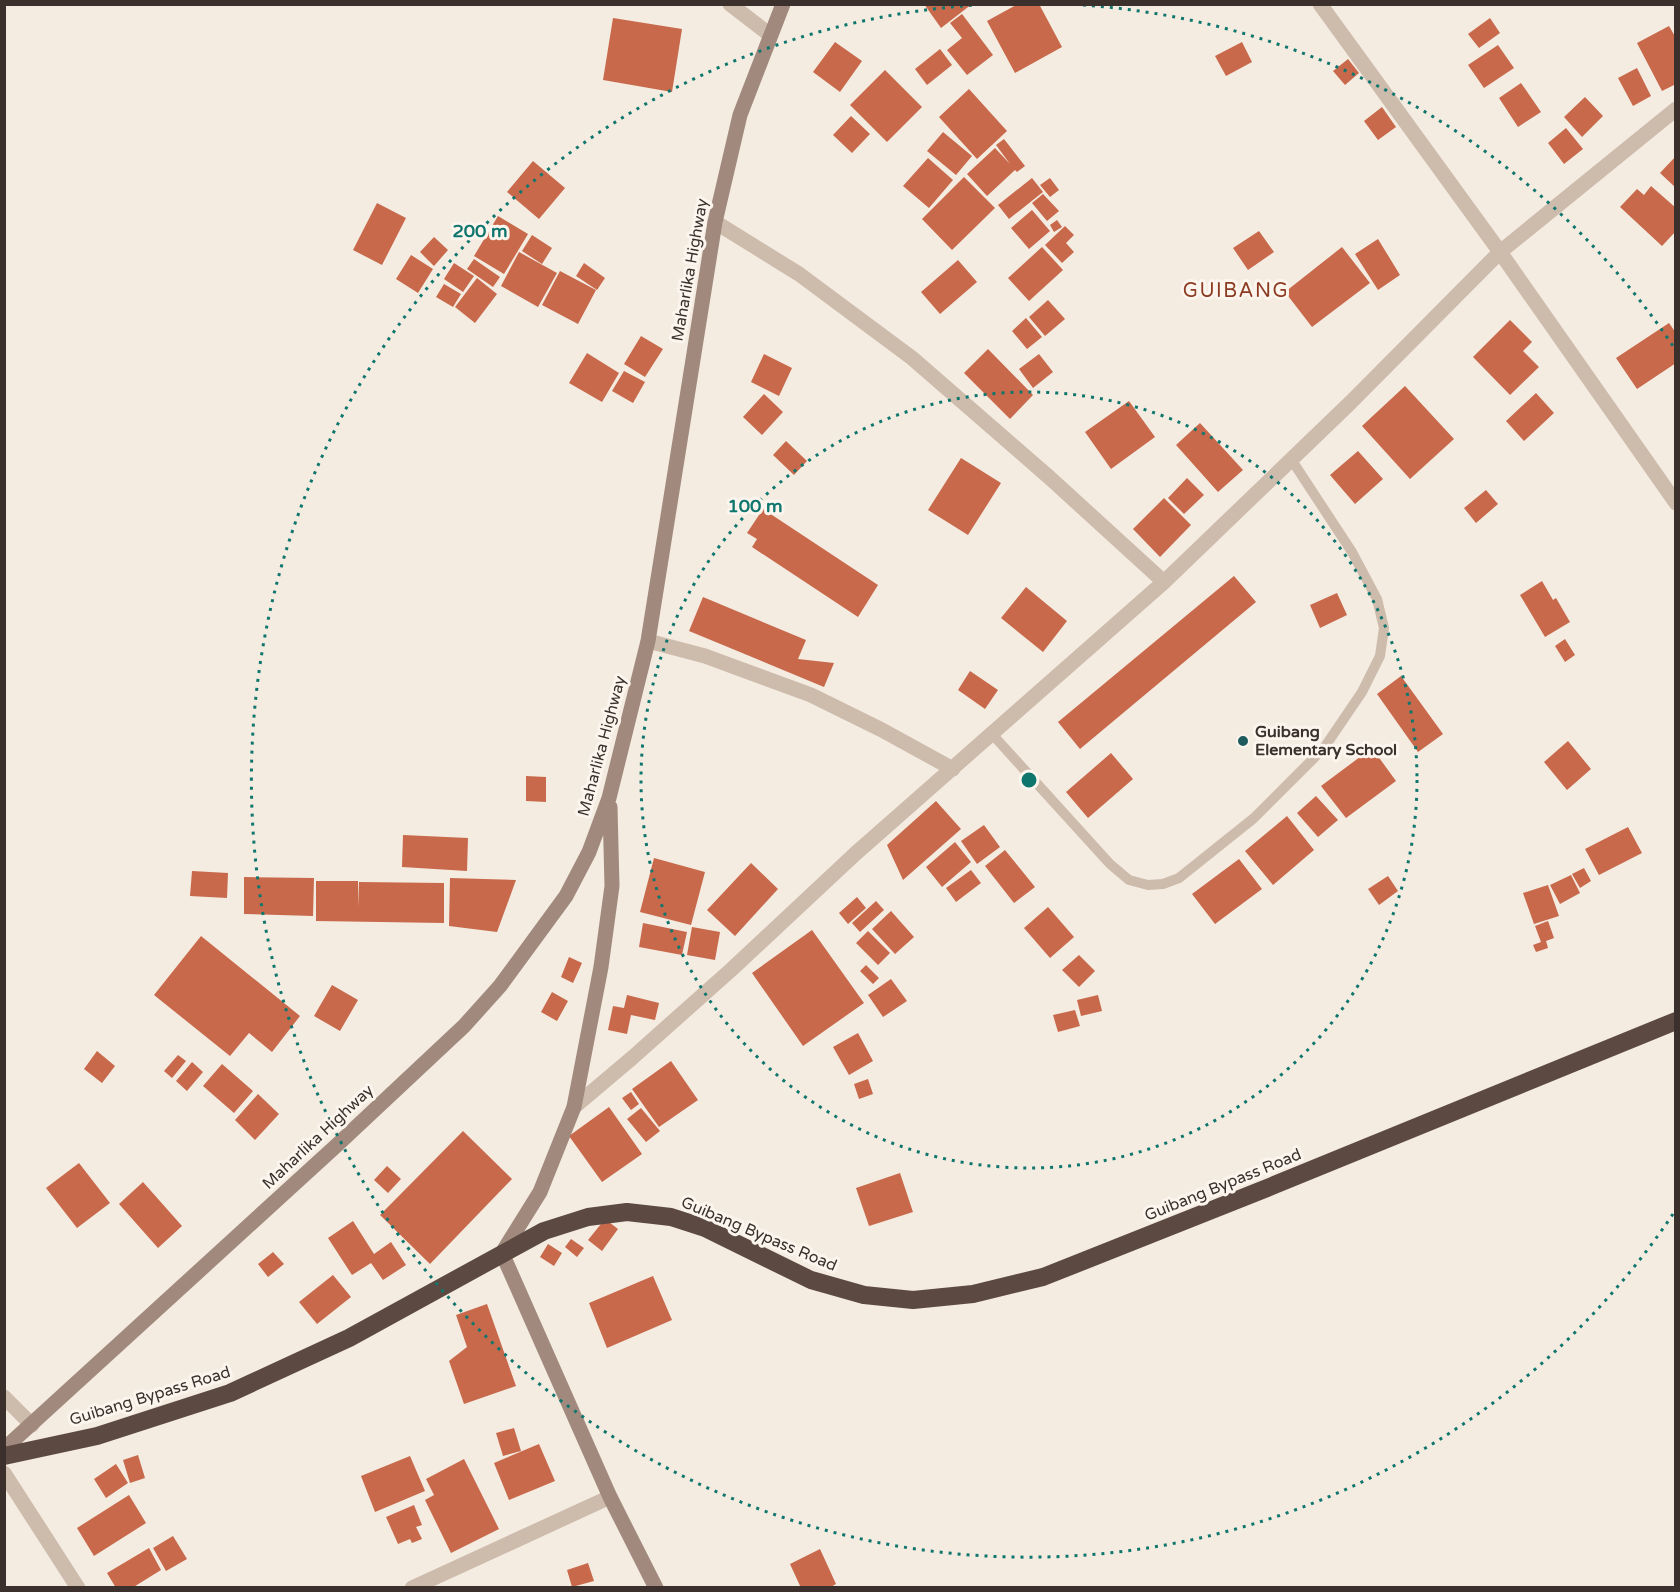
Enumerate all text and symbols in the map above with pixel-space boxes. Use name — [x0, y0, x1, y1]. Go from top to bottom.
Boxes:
street label: Maharlika Highway — [668, 197, 712, 343]
text: 200 m — [452, 220, 508, 242]
district label: GUIBANG — [1183, 279, 1289, 303]
text: 100 m — [727, 495, 783, 517]
street label: Maharlika Highway — [574, 673, 630, 818]
place label: Guibang Elementary School — [1255, 722, 1397, 760]
marker: Guibang Elementary School — [1236, 734, 1250, 748]
centre of rings — [1019, 770, 1039, 790]
street label: Maharlika Highway — [258, 1080, 378, 1194]
street label: Guibang Bypass Road — [1142, 1144, 1304, 1226]
street label: Guibang Bypass Road — [678, 1192, 840, 1276]
street label: Guibang Bypass Road — [67, 1362, 233, 1430]

